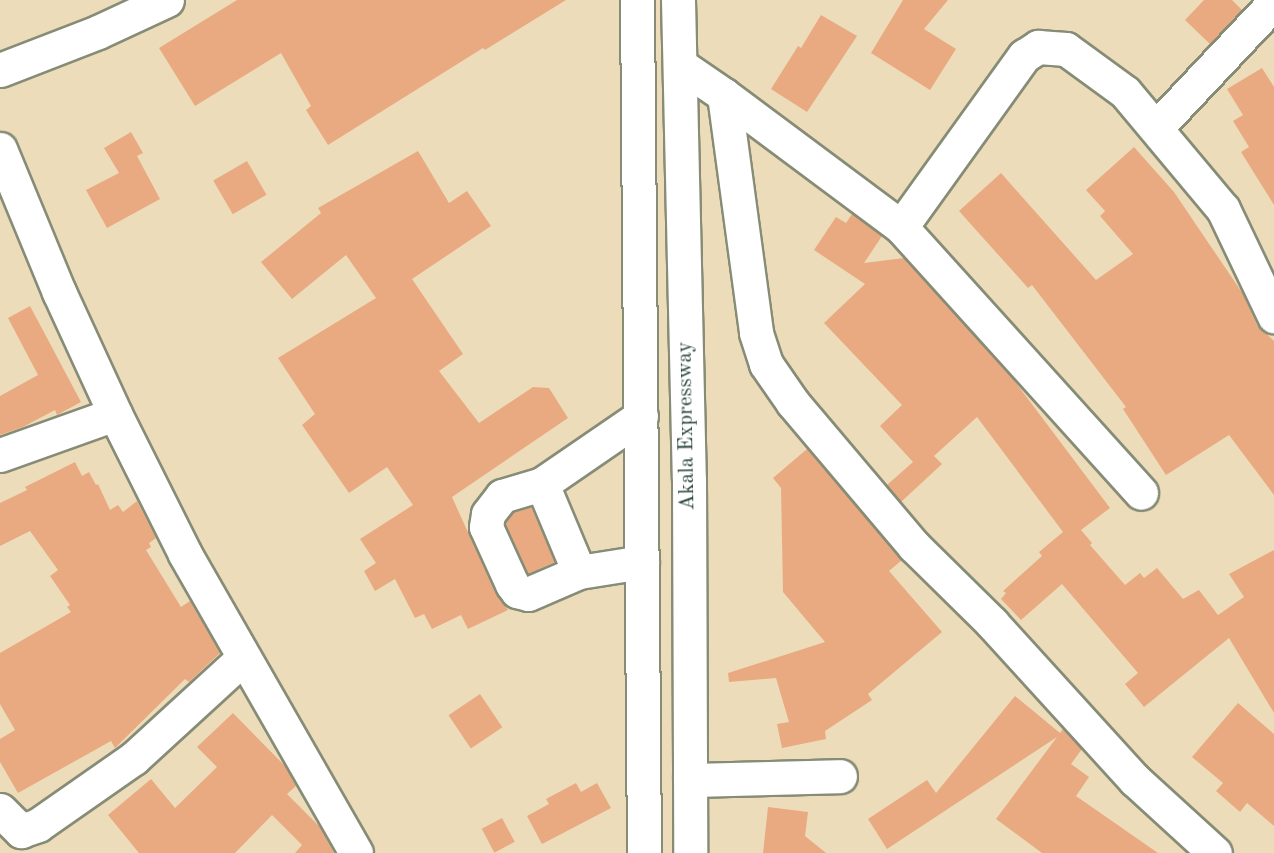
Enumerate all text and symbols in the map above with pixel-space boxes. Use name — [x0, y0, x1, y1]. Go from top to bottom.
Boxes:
street label: Akala Expressway — [673, 341, 701, 511]

